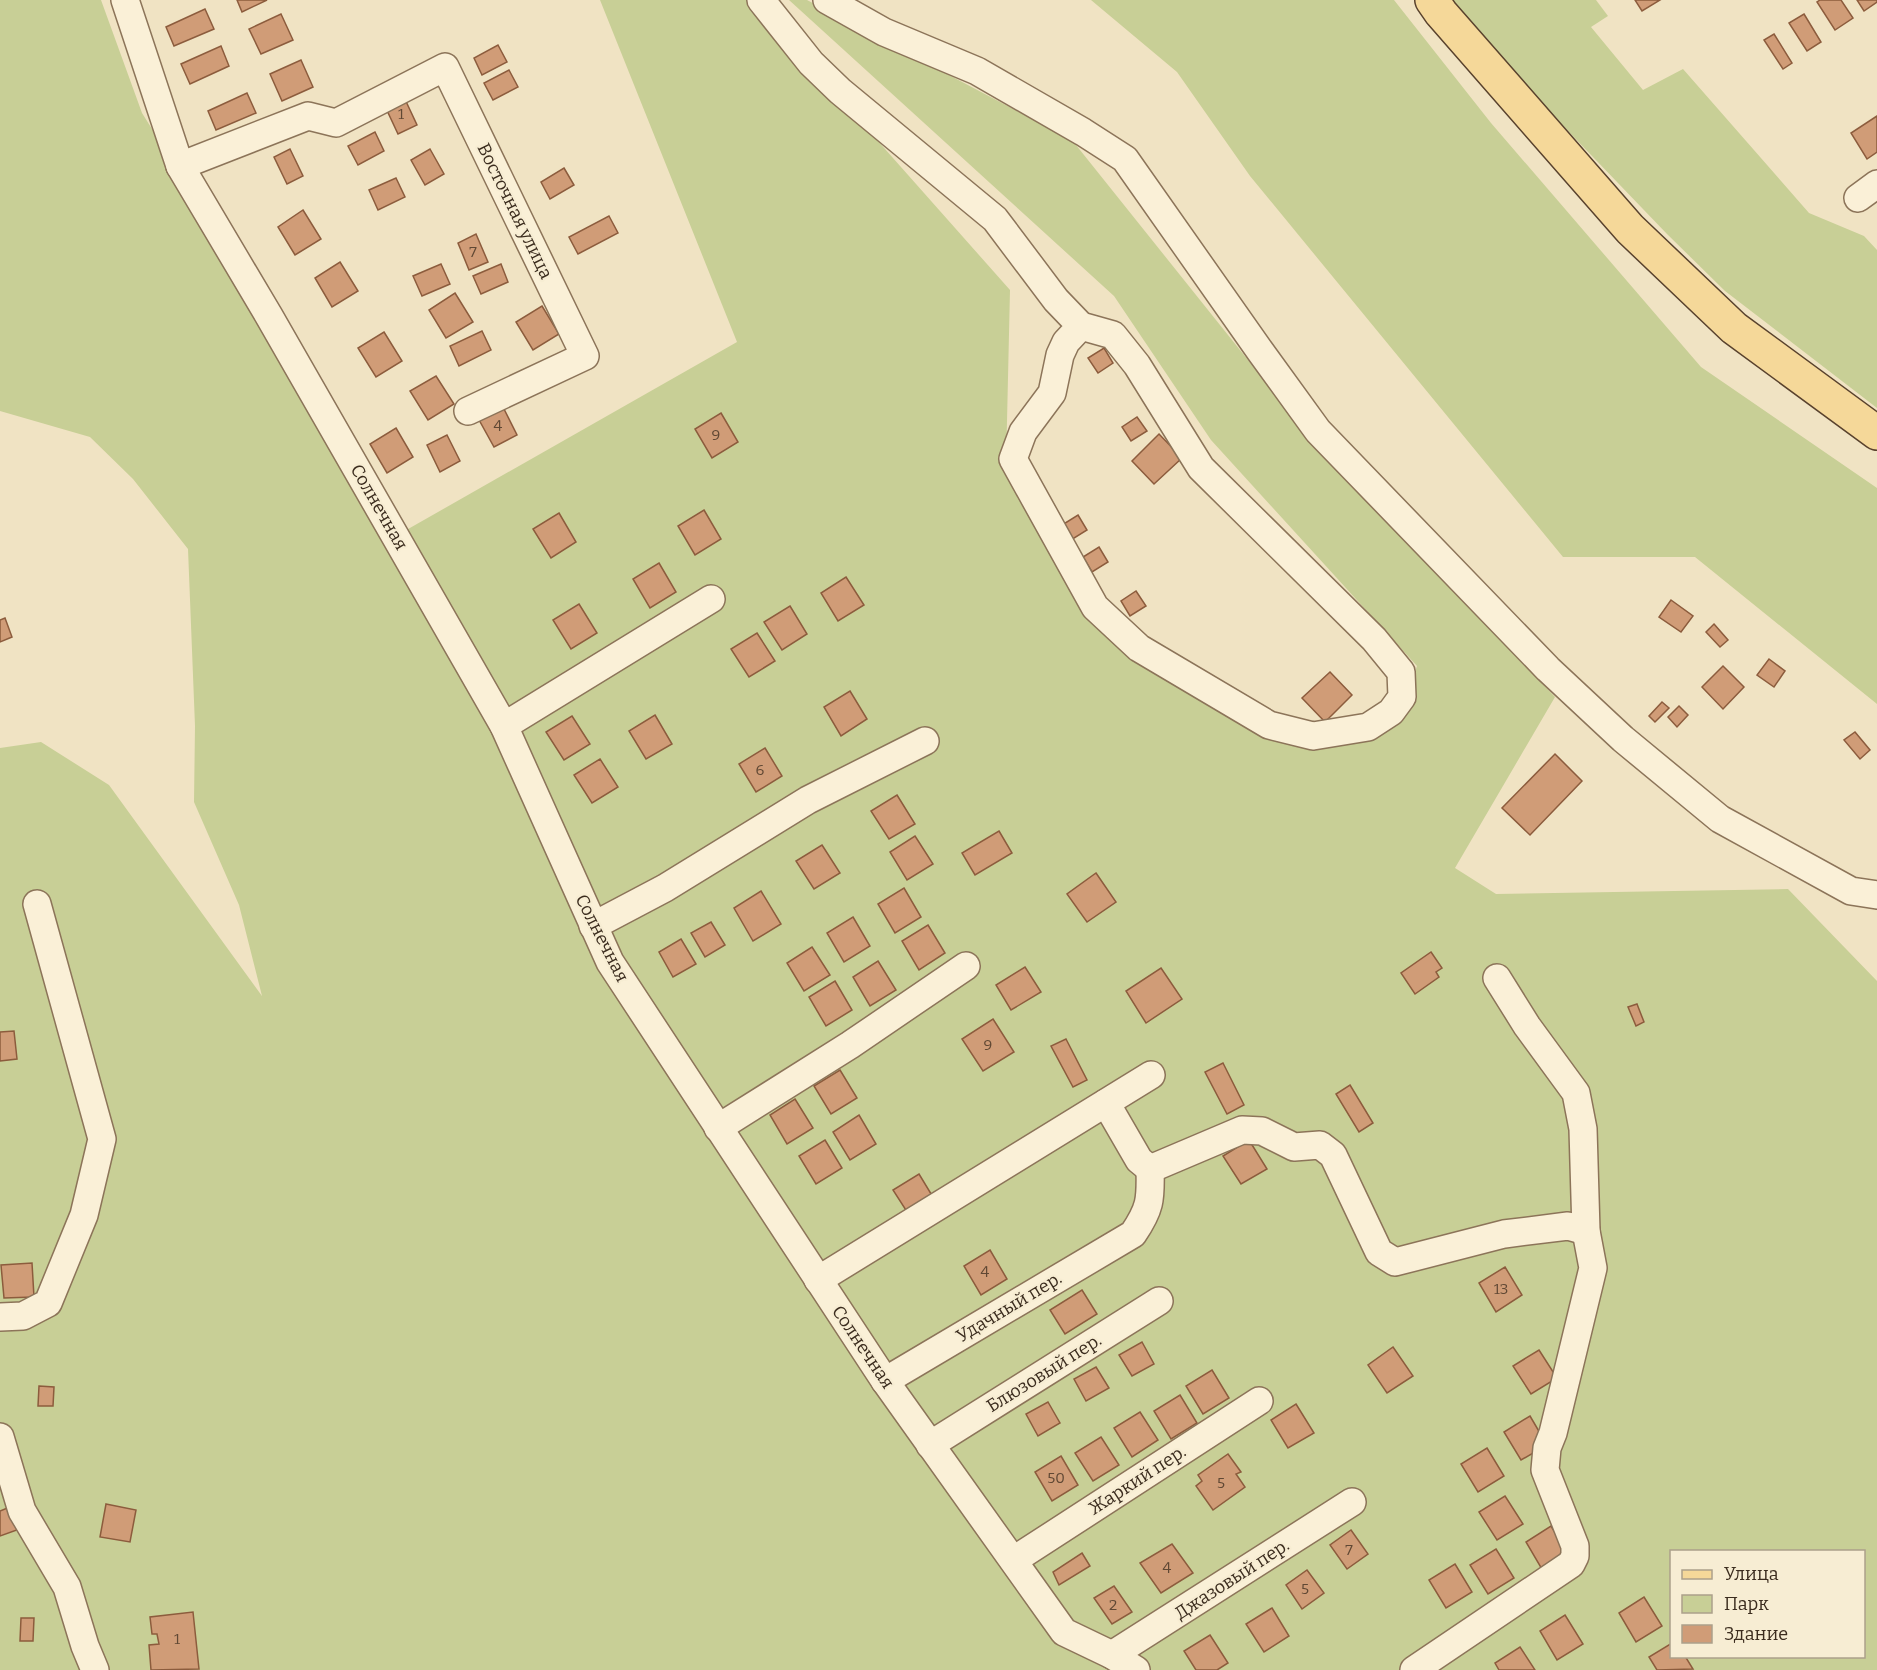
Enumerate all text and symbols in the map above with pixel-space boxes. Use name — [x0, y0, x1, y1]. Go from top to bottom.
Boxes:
house number: 1 — [398, 105, 404, 123]
street label: Восточная улица — [473, 140, 557, 283]
house number: 7 — [469, 243, 477, 261]
house number: 4 — [494, 417, 503, 435]
house number: 9 — [712, 426, 720, 444]
street label: Солнечная — [346, 460, 412, 554]
house number: 6 — [756, 761, 765, 779]
street label: Солнечная — [571, 890, 633, 986]
house number: 9 — [984, 1036, 992, 1054]
house number: 4 — [981, 1263, 990, 1281]
street label: Удачный пер. — [952, 1267, 1066, 1347]
house number: 13 — [1494, 1280, 1508, 1298]
street label: Солнечная — [827, 1301, 899, 1393]
street label: Блюзовый пер. — [983, 1329, 1105, 1417]
street label: Жаркий пер. — [1084, 1440, 1190, 1520]
house number: 50 — [1047, 1469, 1065, 1487]
house number: 5 — [1217, 1474, 1225, 1492]
street label: Джазовый пер. — [1171, 1534, 1293, 1624]
house number: 7 — [1345, 1541, 1353, 1559]
legend — [1670, 1550, 1865, 1658]
house number: 4 — [1163, 1559, 1172, 1577]
text: Улица — [1724, 1563, 1779, 1585]
house number: 5 — [1301, 1580, 1309, 1598]
text: Парк — [1724, 1593, 1769, 1615]
house number: 2 — [1109, 1596, 1117, 1614]
text: Здание — [1724, 1623, 1788, 1645]
house number: 1 — [174, 1630, 180, 1648]

